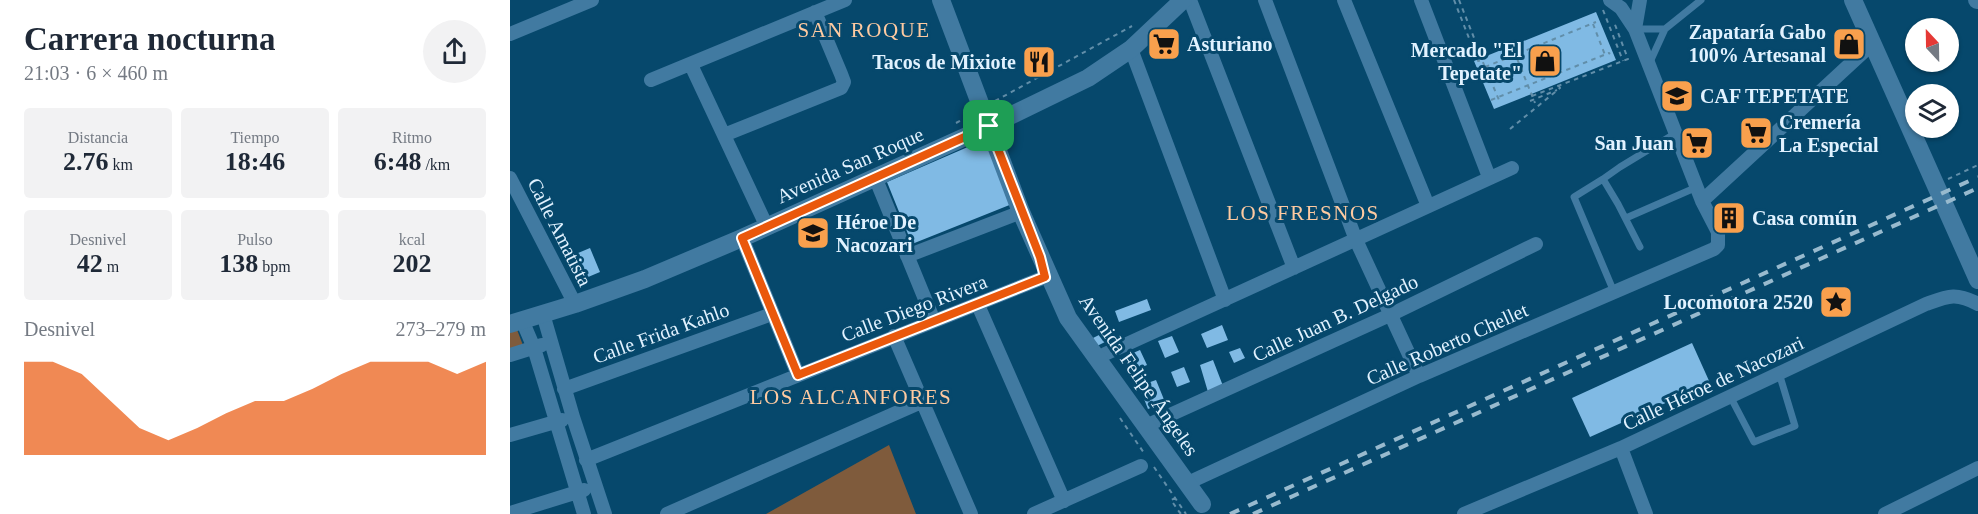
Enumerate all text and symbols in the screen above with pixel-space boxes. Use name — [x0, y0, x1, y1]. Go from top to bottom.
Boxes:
district label: SAN ROQUE — [797, 18, 931, 42]
north arrow — [1905, 18, 1959, 72]
map controls — [1905, 18, 1959, 138]
button: share — [423, 20, 486, 83]
text: Carrera nocturna — [24, 21, 275, 57]
place label: Zapataría Gabo 100% Artesanal — [1689, 21, 1826, 66]
supermarket icon: Asturiano — [1146, 26, 1182, 62]
shop icon: Zapataría Gabo 100% Artesanal — [1831, 26, 1867, 62]
place label: Asturiano — [1187, 33, 1273, 55]
place label: Mercado "El Tepetate" — [1411, 39, 1522, 85]
shop icon: Mercado "El Tepetate" — [1527, 43, 1563, 79]
restaurant icon: Tacos de Mixiote — [1021, 44, 1057, 80]
place label: Tacos de Mixiote — [872, 51, 1016, 73]
text: 21:03 · 6 × 460 m — [24, 62, 168, 84]
school or university icon: CAF TEPETATE — [1659, 78, 1695, 114]
button: layers — [1905, 84, 1959, 138]
place label: CAF TEPETATE — [1700, 85, 1849, 107]
pin — [963, 100, 1014, 151]
icon: arrive — [972, 109, 1005, 142]
place label: Cremería La Especial — [1779, 111, 1879, 157]
supermarket icon: Cremería La Especial — [1738, 115, 1774, 151]
street label: Avenida San Roque — [773, 123, 927, 208]
supermarket icon: San Juan — [1679, 125, 1715, 161]
text: Distancia — [68, 129, 128, 146]
text: Tiempo — [230, 129, 280, 146]
text: Ritmo — [392, 129, 432, 146]
place label: San Juan — [1595, 132, 1674, 154]
text: 2.76 — [63, 147, 109, 176]
text: 18:46 — [225, 147, 285, 176]
text: 6:48 — [374, 147, 421, 176]
text: km — [109, 156, 133, 173]
text: /km — [421, 156, 450, 173]
street label: Calle Amatista — [523, 174, 597, 290]
building icon: Casa común — [1711, 200, 1747, 236]
district label: LOS FRESNOS — [1226, 201, 1380, 225]
place label: Casa común — [1752, 207, 1857, 229]
place label: Héroe De Nacozari — [836, 211, 916, 256]
school or university icon: Héroe De Nacozari — [795, 215, 831, 251]
text: Desnivel — [70, 231, 126, 248]
text: Pulso — [237, 231, 273, 248]
text: kcal — [399, 231, 425, 248]
text: 42 — [77, 249, 103, 278]
text: 138 — [219, 249, 258, 278]
text: 202 — [393, 249, 432, 278]
text: m — [103, 258, 119, 275]
text: bpm — [258, 258, 291, 275]
street label: Calle Diego Rivera — [838, 270, 990, 347]
street label: Calle Juan B. Delgado — [1249, 270, 1422, 367]
place icon: Locomotora 2520 — [1818, 284, 1854, 320]
street label: Avenida Felipe Ángeles — [1074, 290, 1203, 461]
place label: Locomotora 2520 — [1664, 291, 1813, 313]
street label: Calle Frida Kahlo — [590, 298, 732, 368]
street label: Calle Roberto Chellet — [1363, 298, 1532, 390]
text: Desnivel — [24, 318, 95, 340]
text: 273–279 m — [395, 318, 486, 340]
street label: Calle Héroe de Nacozari — [1619, 331, 1807, 435]
district label: LOS ALCANFORES — [750, 385, 952, 409]

